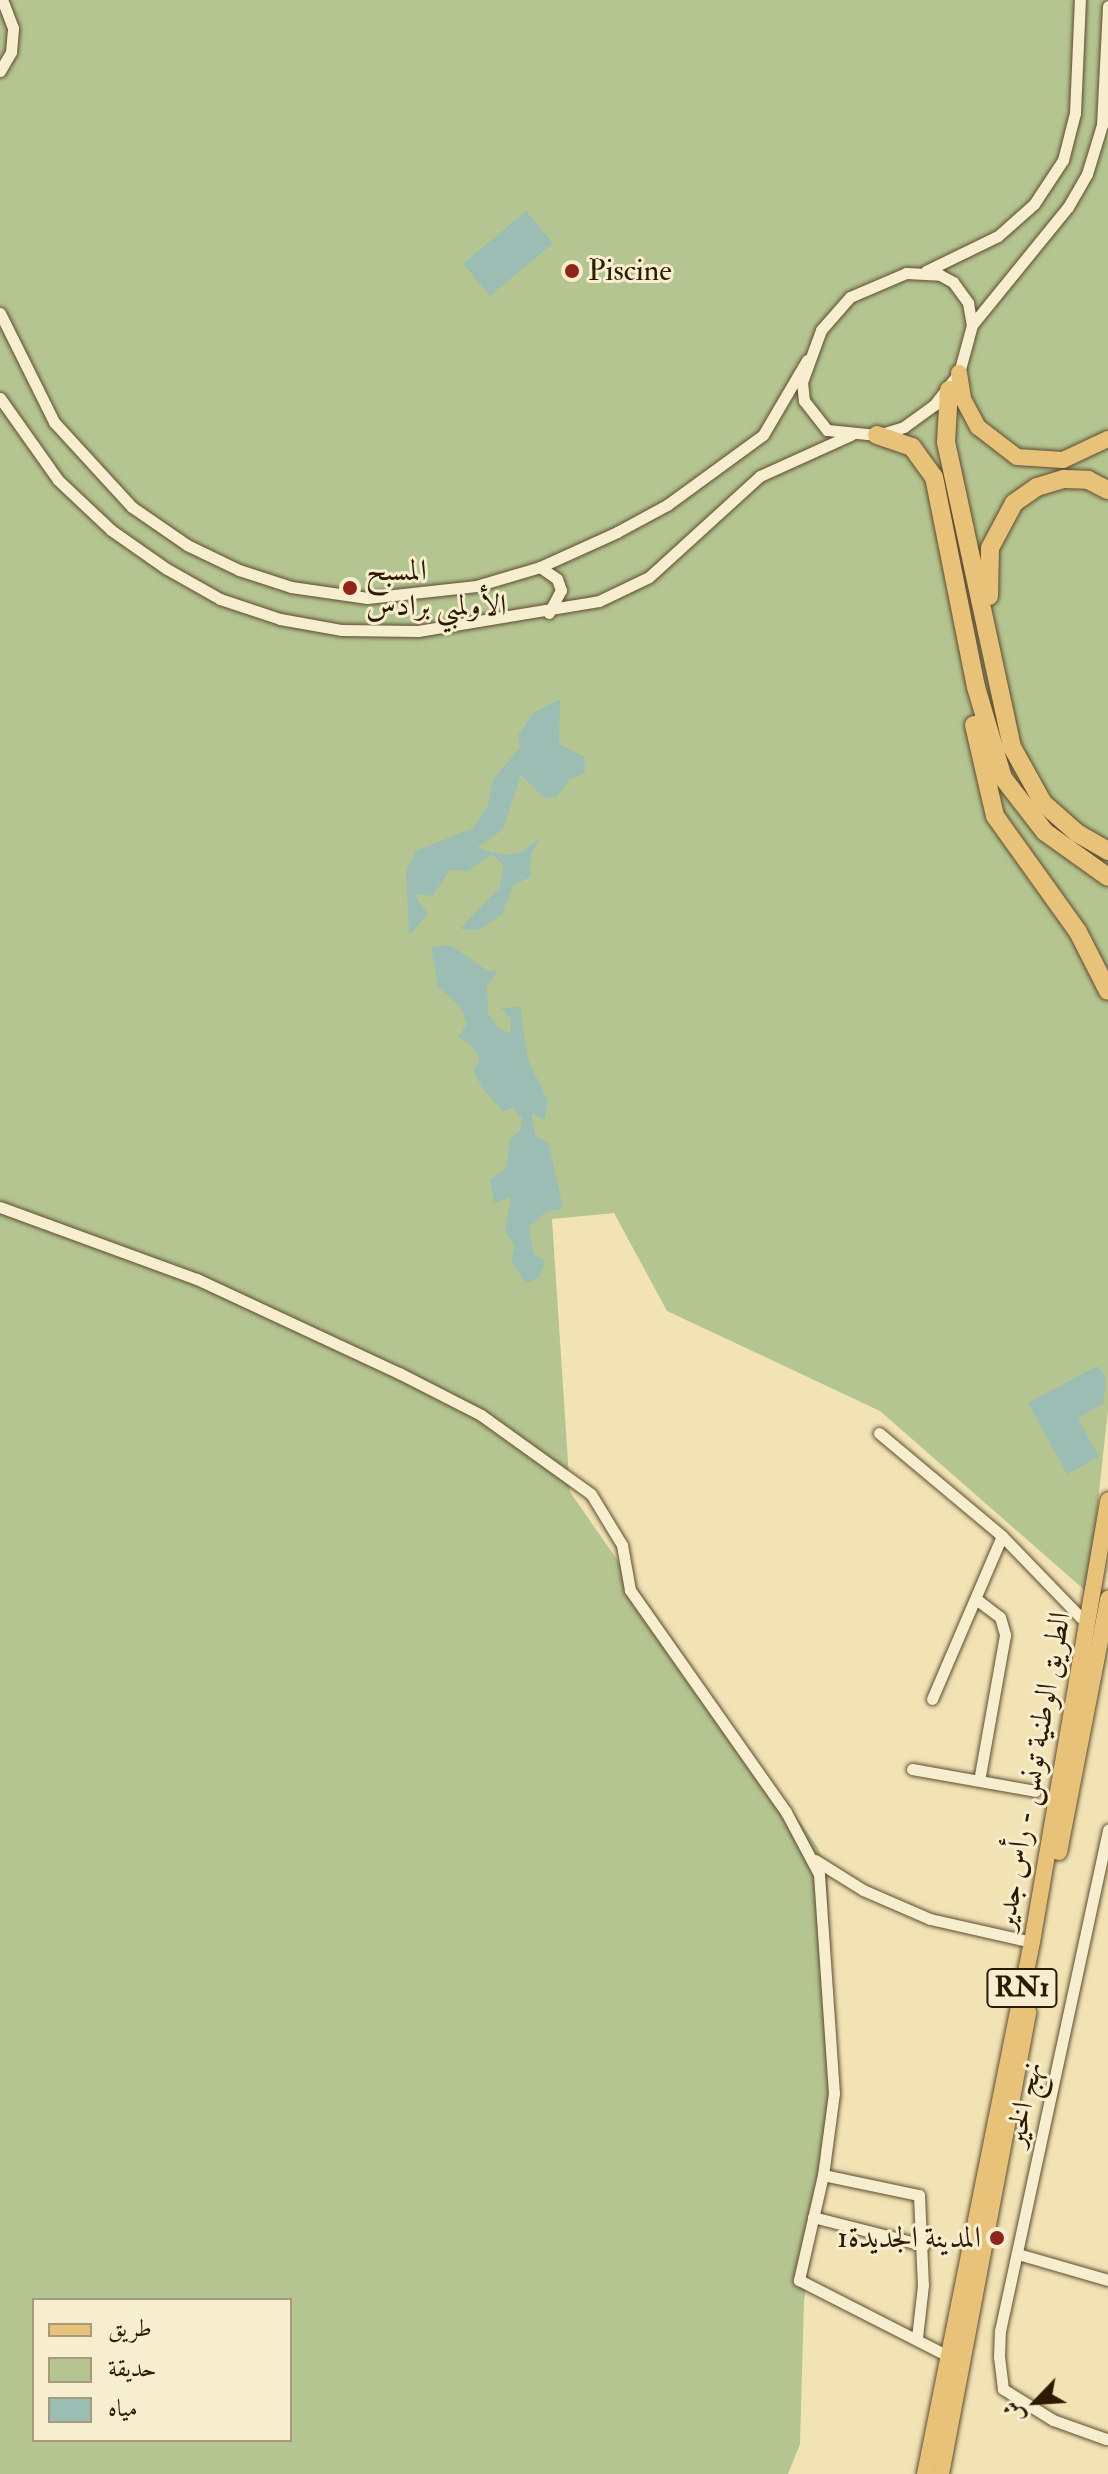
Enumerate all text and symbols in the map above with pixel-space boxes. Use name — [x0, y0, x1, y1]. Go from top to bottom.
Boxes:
place label: Piscine — [588, 253, 672, 289]
marker: Piscine — [563, 262, 581, 280]
place label: المسبح الأولمبي برادس — [366, 553, 507, 624]
marker: المسبح الأولمبي برادس — [341, 579, 359, 597]
street label: الطريق الوطنية تونس - رأس جدير — [987, 1609, 1079, 1933]
road number: RN1 — [986, 1964, 1058, 2012]
street label: نهج الخير — [997, 2058, 1051, 2150]
place label: المدينة الجديدة1 — [837, 2220, 981, 2256]
marker: المدينة الجديدة1 — [988, 2229, 1006, 2247]
legend — [32, 2298, 292, 2442]
text: طريق — [108, 2313, 152, 2344]
text: حديقة — [108, 2353, 157, 2384]
north arrow — [996, 2362, 1076, 2442]
text: مياه — [108, 2393, 138, 2424]
text: ش — [997, 2396, 1032, 2428]

